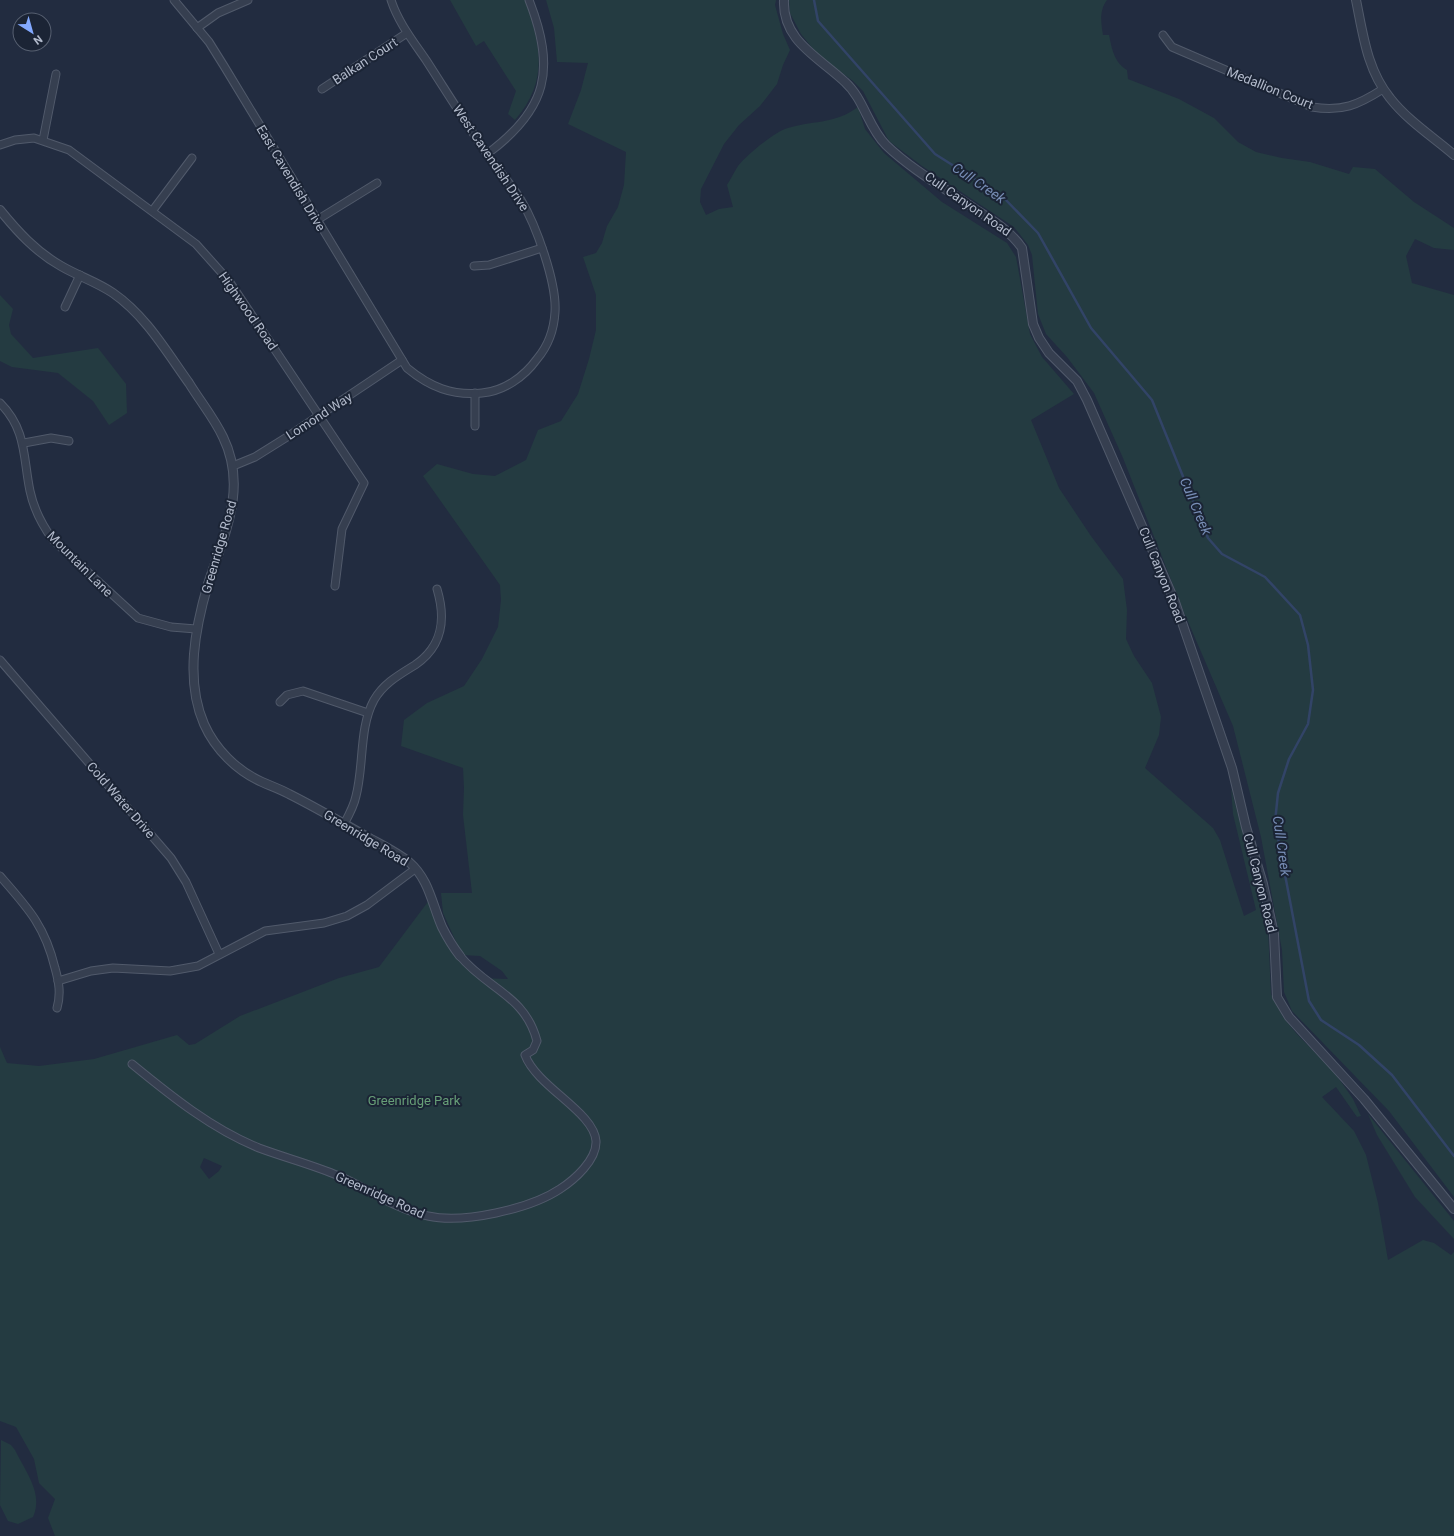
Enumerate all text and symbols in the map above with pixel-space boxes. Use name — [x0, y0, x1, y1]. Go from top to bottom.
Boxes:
north arrow — [12, 12, 52, 52]
text: N — [31, 32, 45, 47]
street label: Balkan Court — [330, 34, 400, 88]
street label: Medallion Court — [1225, 64, 1315, 112]
street label: West Cavendish Drive — [450, 102, 532, 214]
street label: East Cavendish Drive — [253, 122, 329, 234]
water label: Cull Creek — [949, 159, 1010, 207]
street label: Cull Canyon Road — [922, 169, 1014, 239]
street label: Highwood Road — [216, 269, 280, 353]
street label: Lomond Way — [283, 389, 355, 443]
water label: Cull Creek — [1177, 475, 1216, 538]
street label: Greenridge Road — [199, 499, 239, 595]
street label: Cull Canyon Road — [1136, 525, 1188, 625]
street label: Mountain Lane — [44, 528, 116, 600]
street label: Cold Water Drive — [84, 759, 158, 841]
street label: Greenridge Road — [321, 807, 411, 869]
water label: Cull Creek — [1270, 815, 1294, 878]
street label: Cull Canyon Road — [1240, 832, 1280, 934]
park label: Greenridge Park — [368, 1093, 461, 1108]
street label: Greenridge Road — [333, 1169, 427, 1221]

